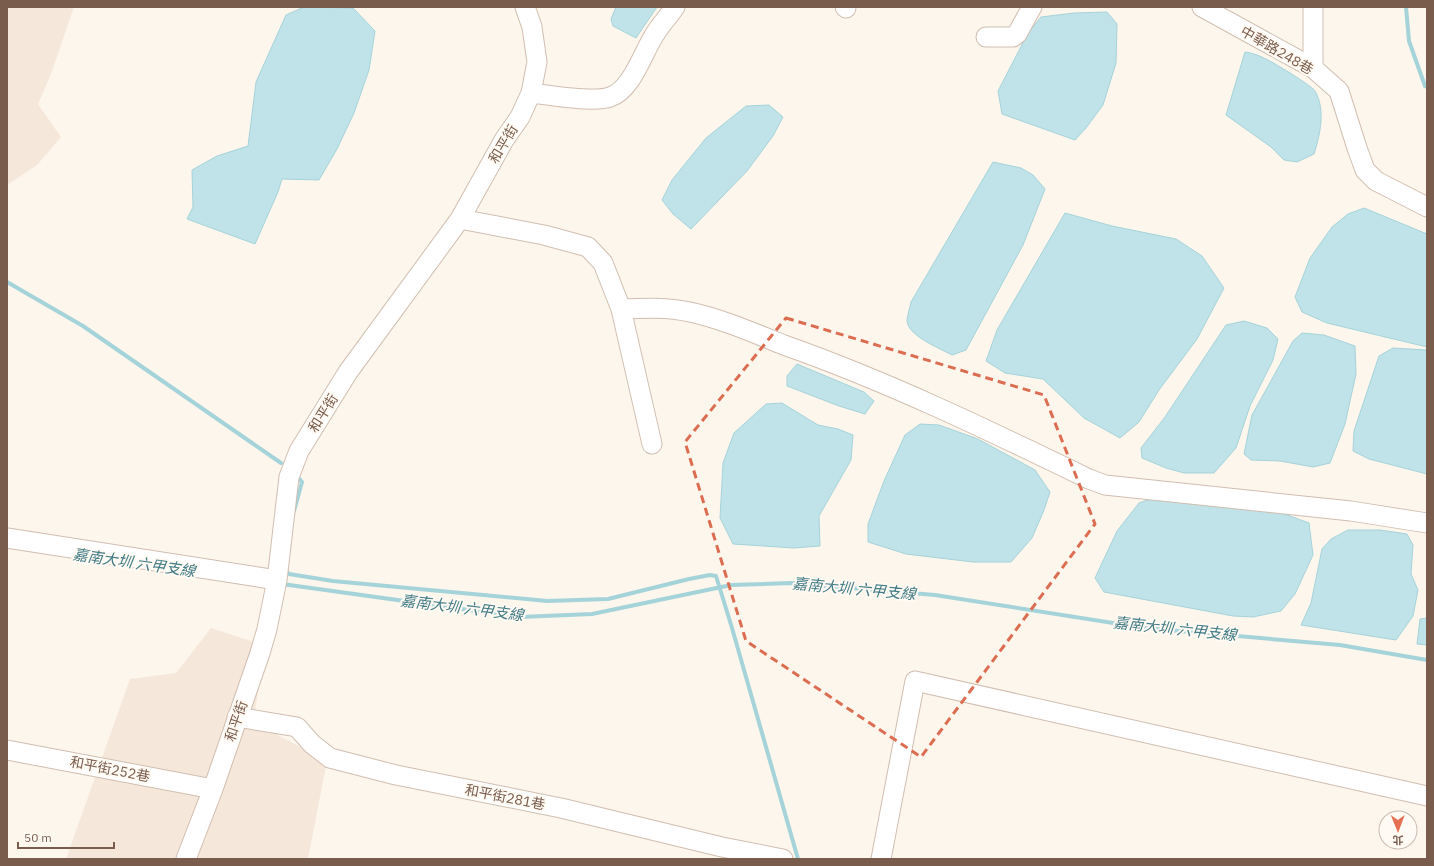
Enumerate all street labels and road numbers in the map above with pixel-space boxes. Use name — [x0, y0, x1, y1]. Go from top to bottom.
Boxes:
street label: 中華路248巷 — [1237, 22, 1317, 78]
street label: 和平街 — [484, 121, 522, 167]
street label: 和平街 — [304, 390, 342, 436]
street label: 和平街 — [221, 698, 251, 744]
street label: 和平街252巷 — [68, 752, 152, 786]
street label: 和平街281巷 — [463, 780, 547, 814]

